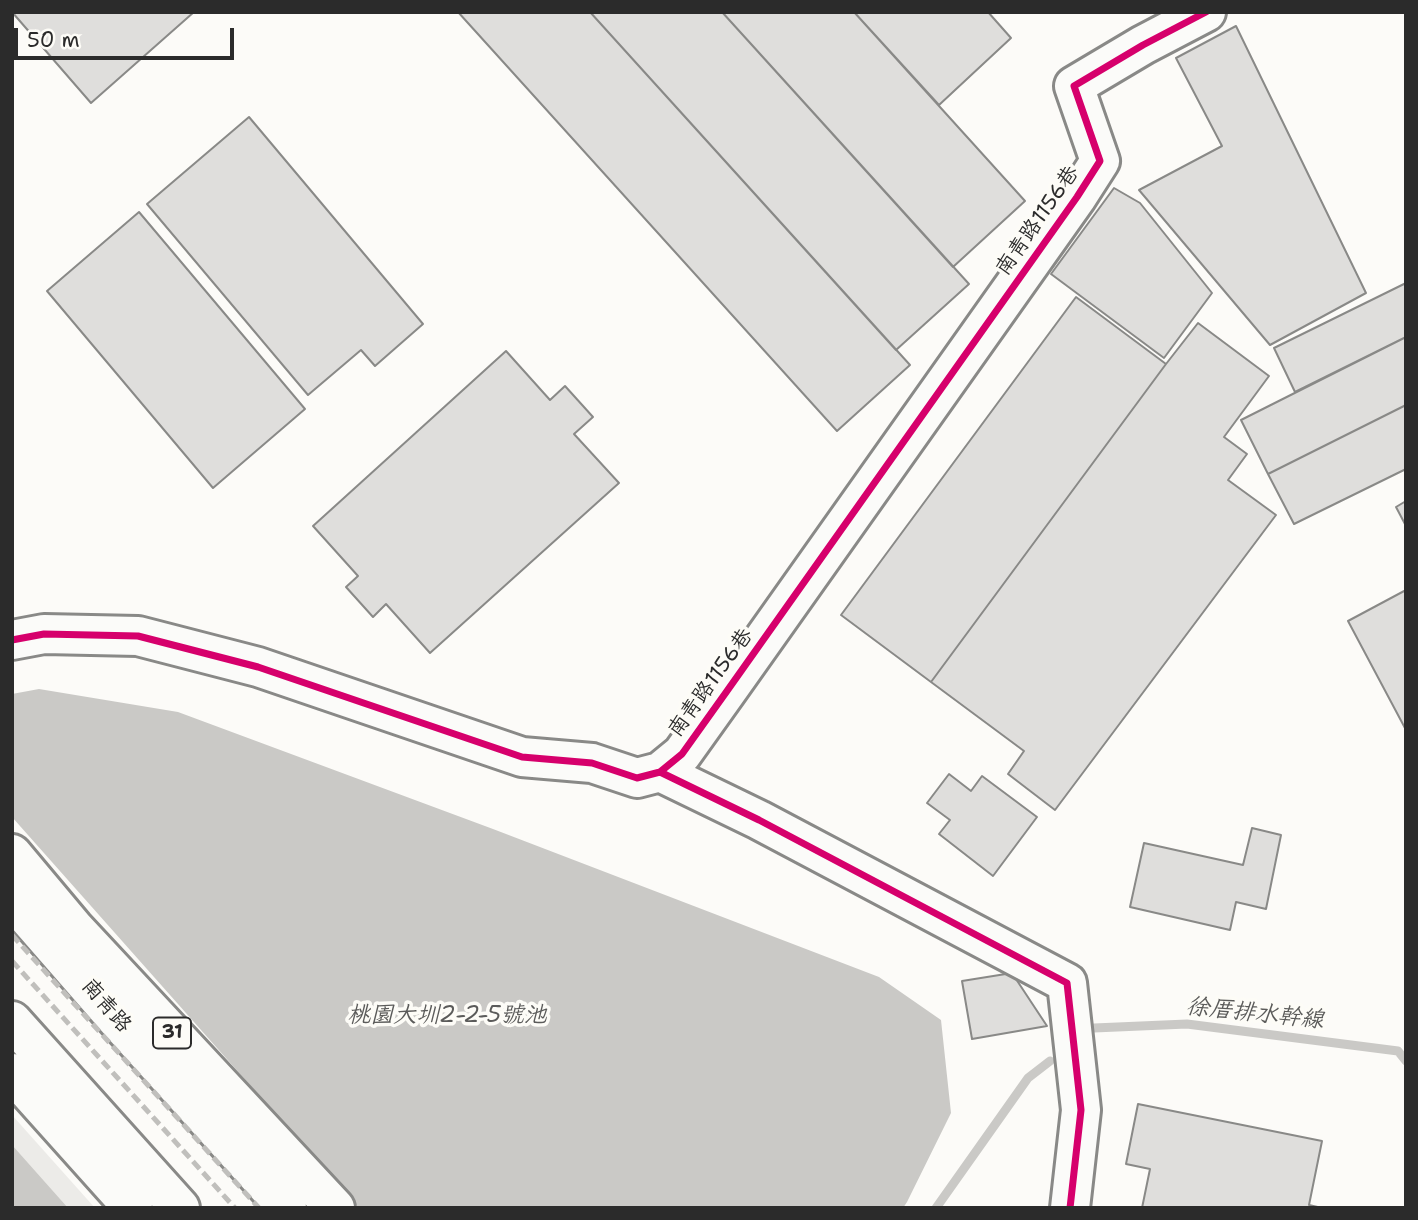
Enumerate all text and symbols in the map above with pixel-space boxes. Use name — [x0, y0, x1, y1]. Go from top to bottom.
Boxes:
scale bar — [18, 14, 238, 58]
text: 50 m — [27, 26, 80, 54]
street label: 南青路1156巷 — [991, 161, 1085, 281]
street label: 南青路1156巷 — [663, 624, 759, 742]
street label: 南青路 — [76, 974, 136, 1038]
water label: 徐厝排水幹線 — [1185, 993, 1325, 1035]
water label: 桃園大圳2-2-5號池 — [347, 1002, 547, 1030]
road number: 31 — [153, 1018, 191, 1049]

